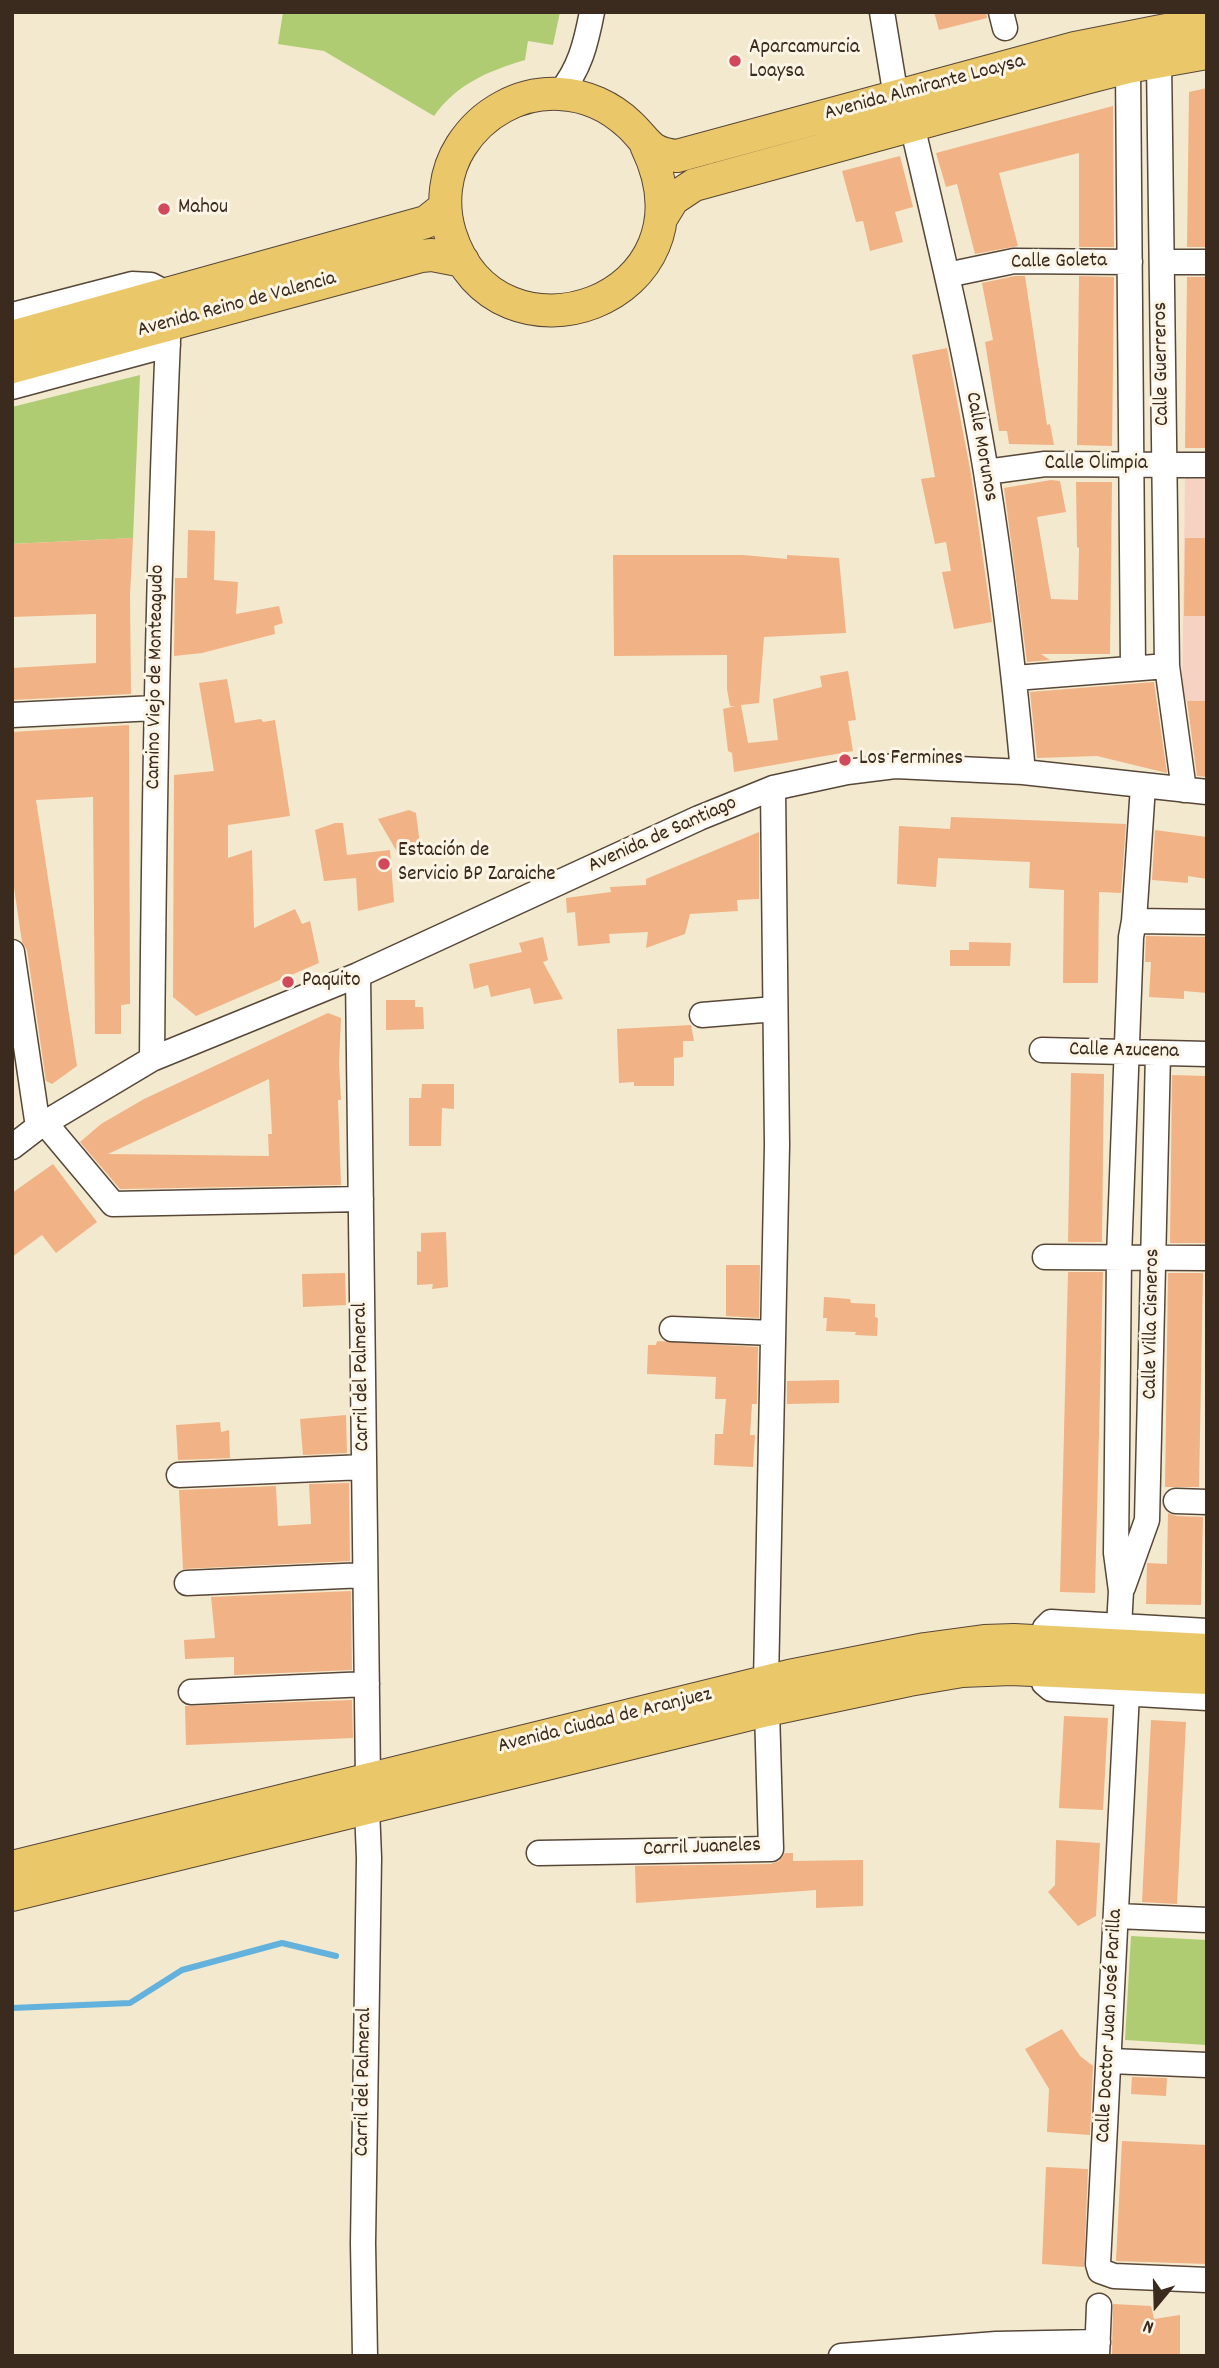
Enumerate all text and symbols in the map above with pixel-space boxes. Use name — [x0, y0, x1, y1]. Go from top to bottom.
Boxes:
place label: Aparcamurcia Loaysa — [749, 36, 859, 86]
street label: Avenida Almirante Loaysa — [822, 50, 1028, 128]
marker: Aparcamurcia Loaysa — [727, 53, 743, 69]
place label: Mahou — [178, 196, 228, 222]
marker: Mahou — [156, 201, 172, 217]
street label: Calle Goleta — [1011, 250, 1107, 276]
street label: Avenida Reino de Valencia — [135, 267, 339, 345]
street label: Calle Guerreros — [1149, 302, 1177, 426]
street label: Calle Morunos — [958, 390, 1002, 504]
street label: Calle Olimpia — [1045, 452, 1147, 478]
street label: Camino Viejo de Monteagudo — [142, 564, 172, 790]
place label: Los Fermines — [859, 747, 963, 773]
marker: Los Fermines — [837, 752, 853, 768]
street label: Avenida de Santiago — [585, 792, 741, 880]
place label: Estación de Servicio BP Zaraiche — [398, 839, 556, 889]
marker: Estación de Servicio BP Zaraiche — [376, 856, 392, 872]
place label: Paquito — [302, 969, 361, 995]
marker: Paquito — [280, 974, 296, 990]
street label: Calle Azucena — [1069, 1038, 1179, 1066]
street label: Calle Villa Cisneros — [1139, 1248, 1167, 1400]
street label: Carril del Palmeral — [349, 1302, 377, 1452]
street label: Avenida Ciudad de Aranjuez — [495, 1683, 715, 1761]
street label: Carril Juaneles — [643, 1834, 761, 1864]
street label: Calle Doctor Juan José Parilla — [1092, 1908, 1130, 2144]
street label: Carril del Palmeral — [351, 2007, 379, 2157]
north arrow — [1121, 2270, 1191, 2340]
text: N — [1140, 2311, 1158, 2340]

